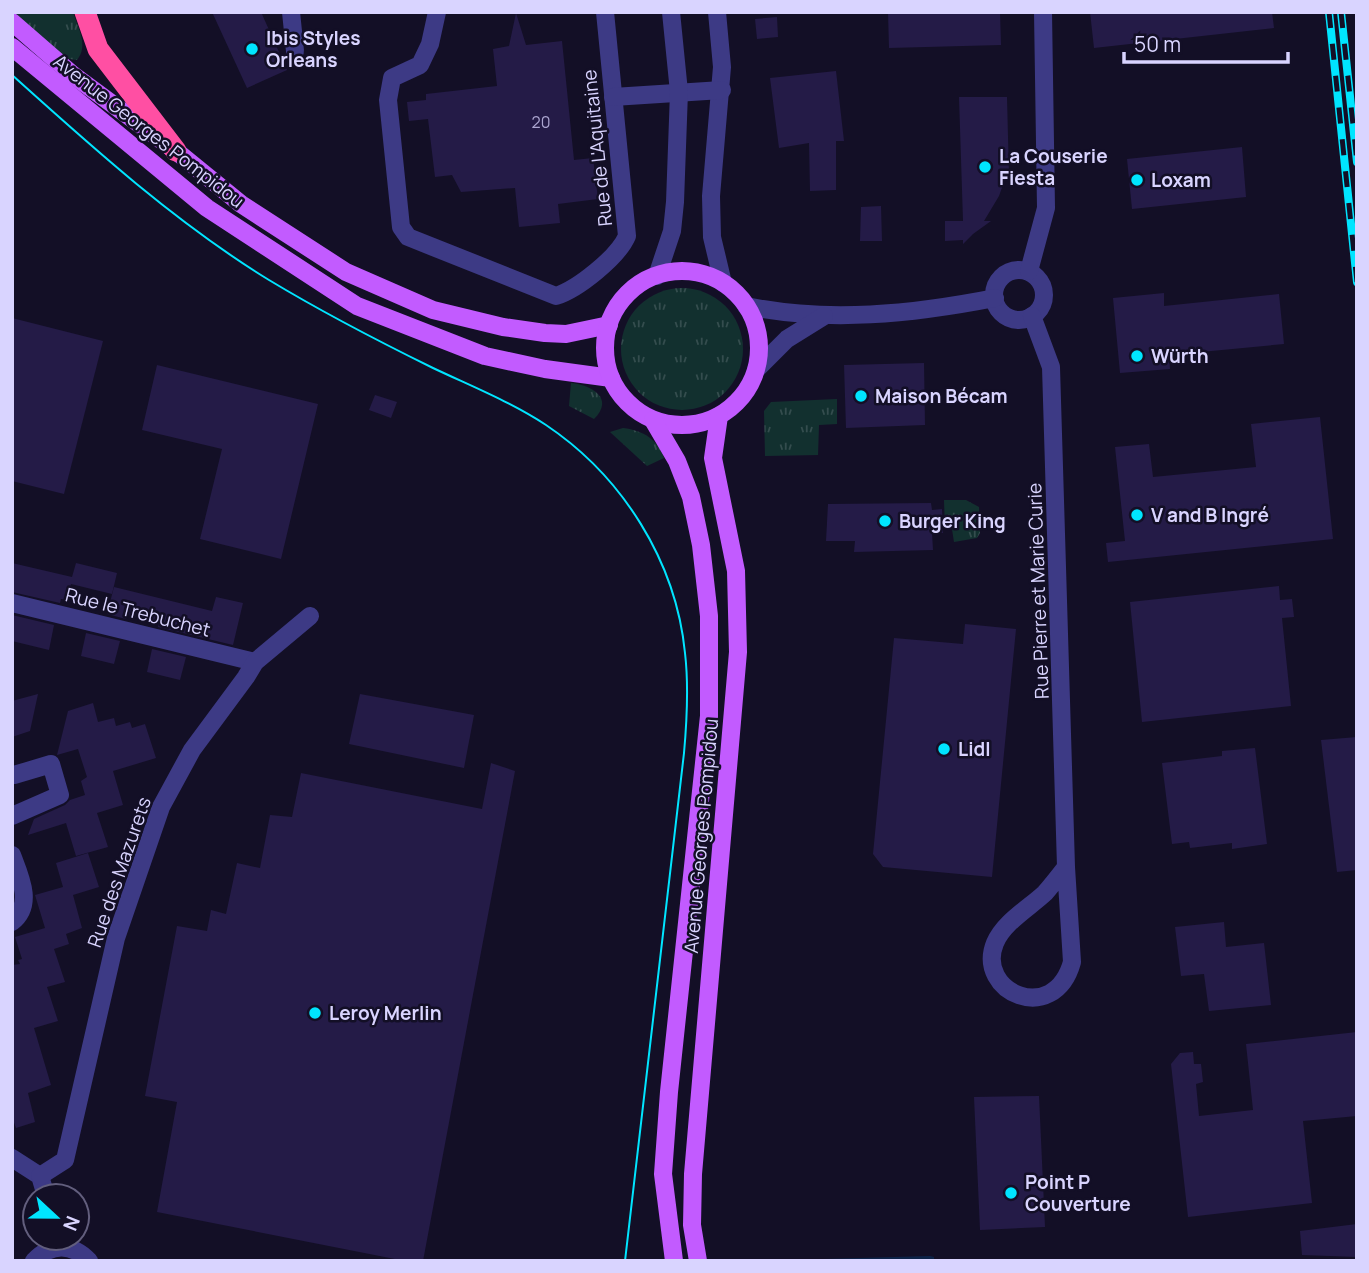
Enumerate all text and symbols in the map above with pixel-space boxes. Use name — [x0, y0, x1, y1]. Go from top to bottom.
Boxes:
scale bar — [1124, 21, 1288, 65]
place label: Ibis Styles Orleans — [266, 25, 361, 73]
text: 50 m — [1134, 30, 1181, 58]
marker: Ibis Styles Orleans — [244, 41, 260, 57]
street label: Avenue Georges Pompidou — [48, 48, 250, 214]
street label: Rue de L'Aquitaine — [576, 68, 618, 228]
house number: 20 — [532, 111, 550, 133]
place label: La Couserie Fiesta — [999, 143, 1108, 191]
marker: La Couserie Fiesta — [977, 159, 993, 175]
place label: Loxam — [1151, 167, 1211, 193]
marker: Loxam — [1129, 172, 1145, 188]
place label: Würth — [1151, 343, 1209, 369]
marker: Würth — [1129, 348, 1145, 364]
place label: Maison Bécam — [875, 383, 1007, 409]
marker: Maison Bécam — [853, 388, 869, 404]
street label: Rue Pierre et Marie Curie — [1021, 483, 1055, 699]
place label: V and B Ingré — [1151, 502, 1269, 528]
marker: V and B Ingré — [1129, 507, 1145, 523]
place label: Burger King — [899, 508, 1006, 534]
marker: Burger King — [877, 513, 893, 529]
street label: Rue le Trebuchet — [63, 581, 213, 643]
street label: Avenue Georges Pompidou — [678, 718, 724, 954]
place label: Lidl — [958, 736, 991, 762]
marker: Lidl — [936, 741, 952, 757]
street label: Rue des Mazurets — [81, 793, 157, 951]
place label: Leroy Merlin — [329, 1000, 442, 1026]
marker: Leroy Merlin — [307, 1005, 323, 1021]
place label: Point P Couverture — [1025, 1169, 1131, 1217]
north arrow — [21, 1182, 91, 1252]
marker: Point P Couverture — [1003, 1185, 1019, 1201]
text: N — [57, 1212, 86, 1235]

